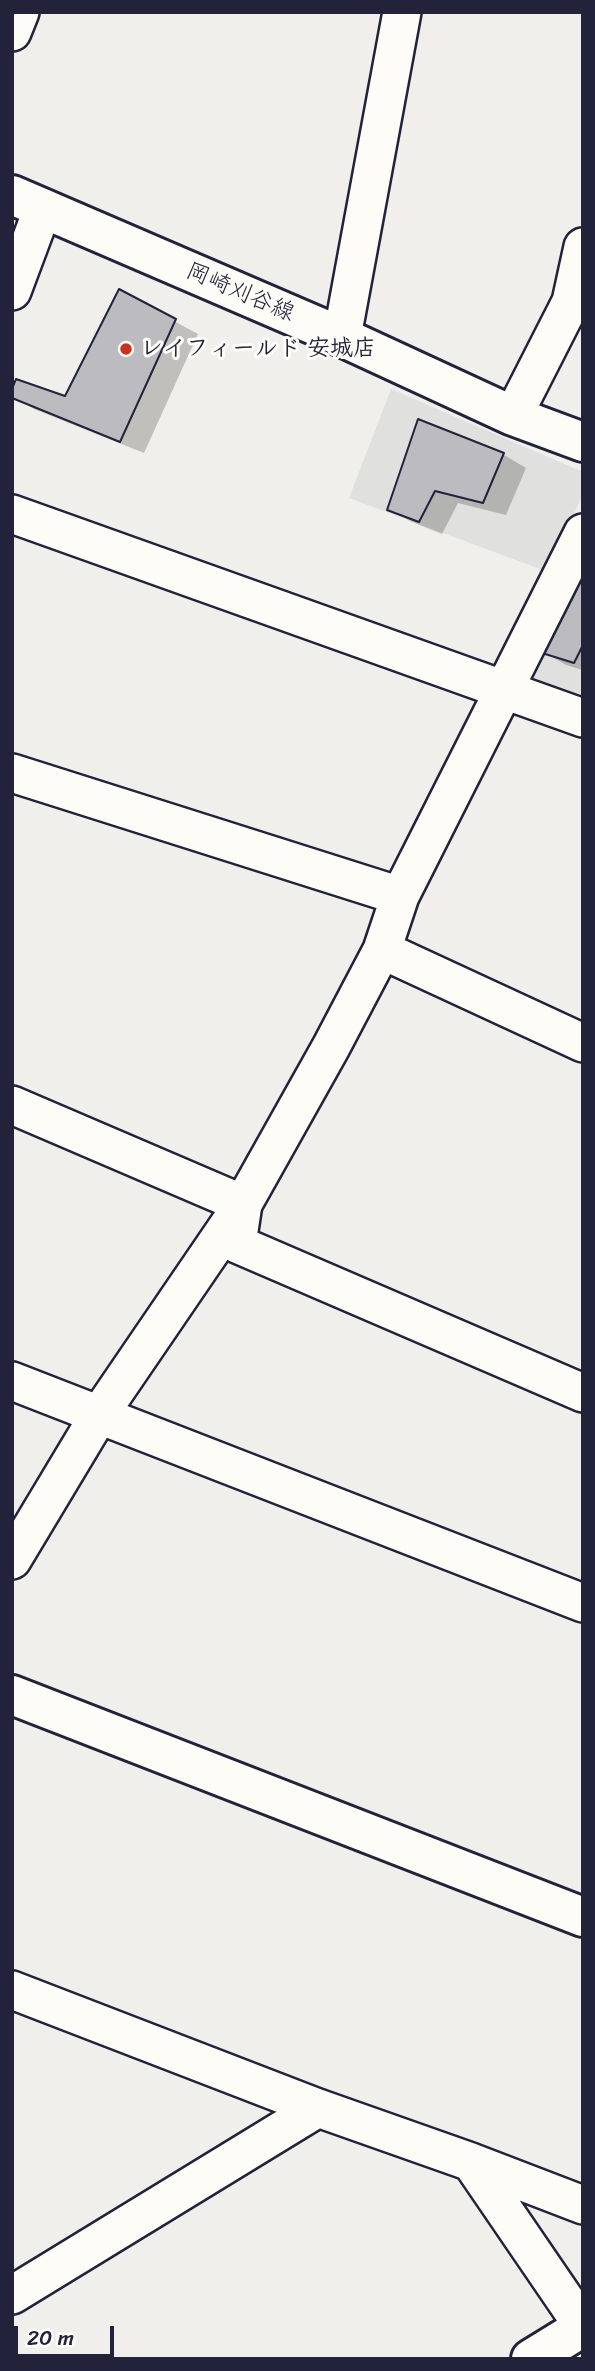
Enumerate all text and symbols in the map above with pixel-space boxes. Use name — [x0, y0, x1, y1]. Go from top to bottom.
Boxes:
street label: 岡崎刈谷線 — [182, 258, 298, 328]
place label: レイフィールド 安城店 — [140, 335, 376, 363]
marker: レイフィールド 安城店 — [118, 341, 134, 357]
scale bar — [18, 2312, 117, 2356]
text: 20 m — [27, 2319, 74, 2357]

